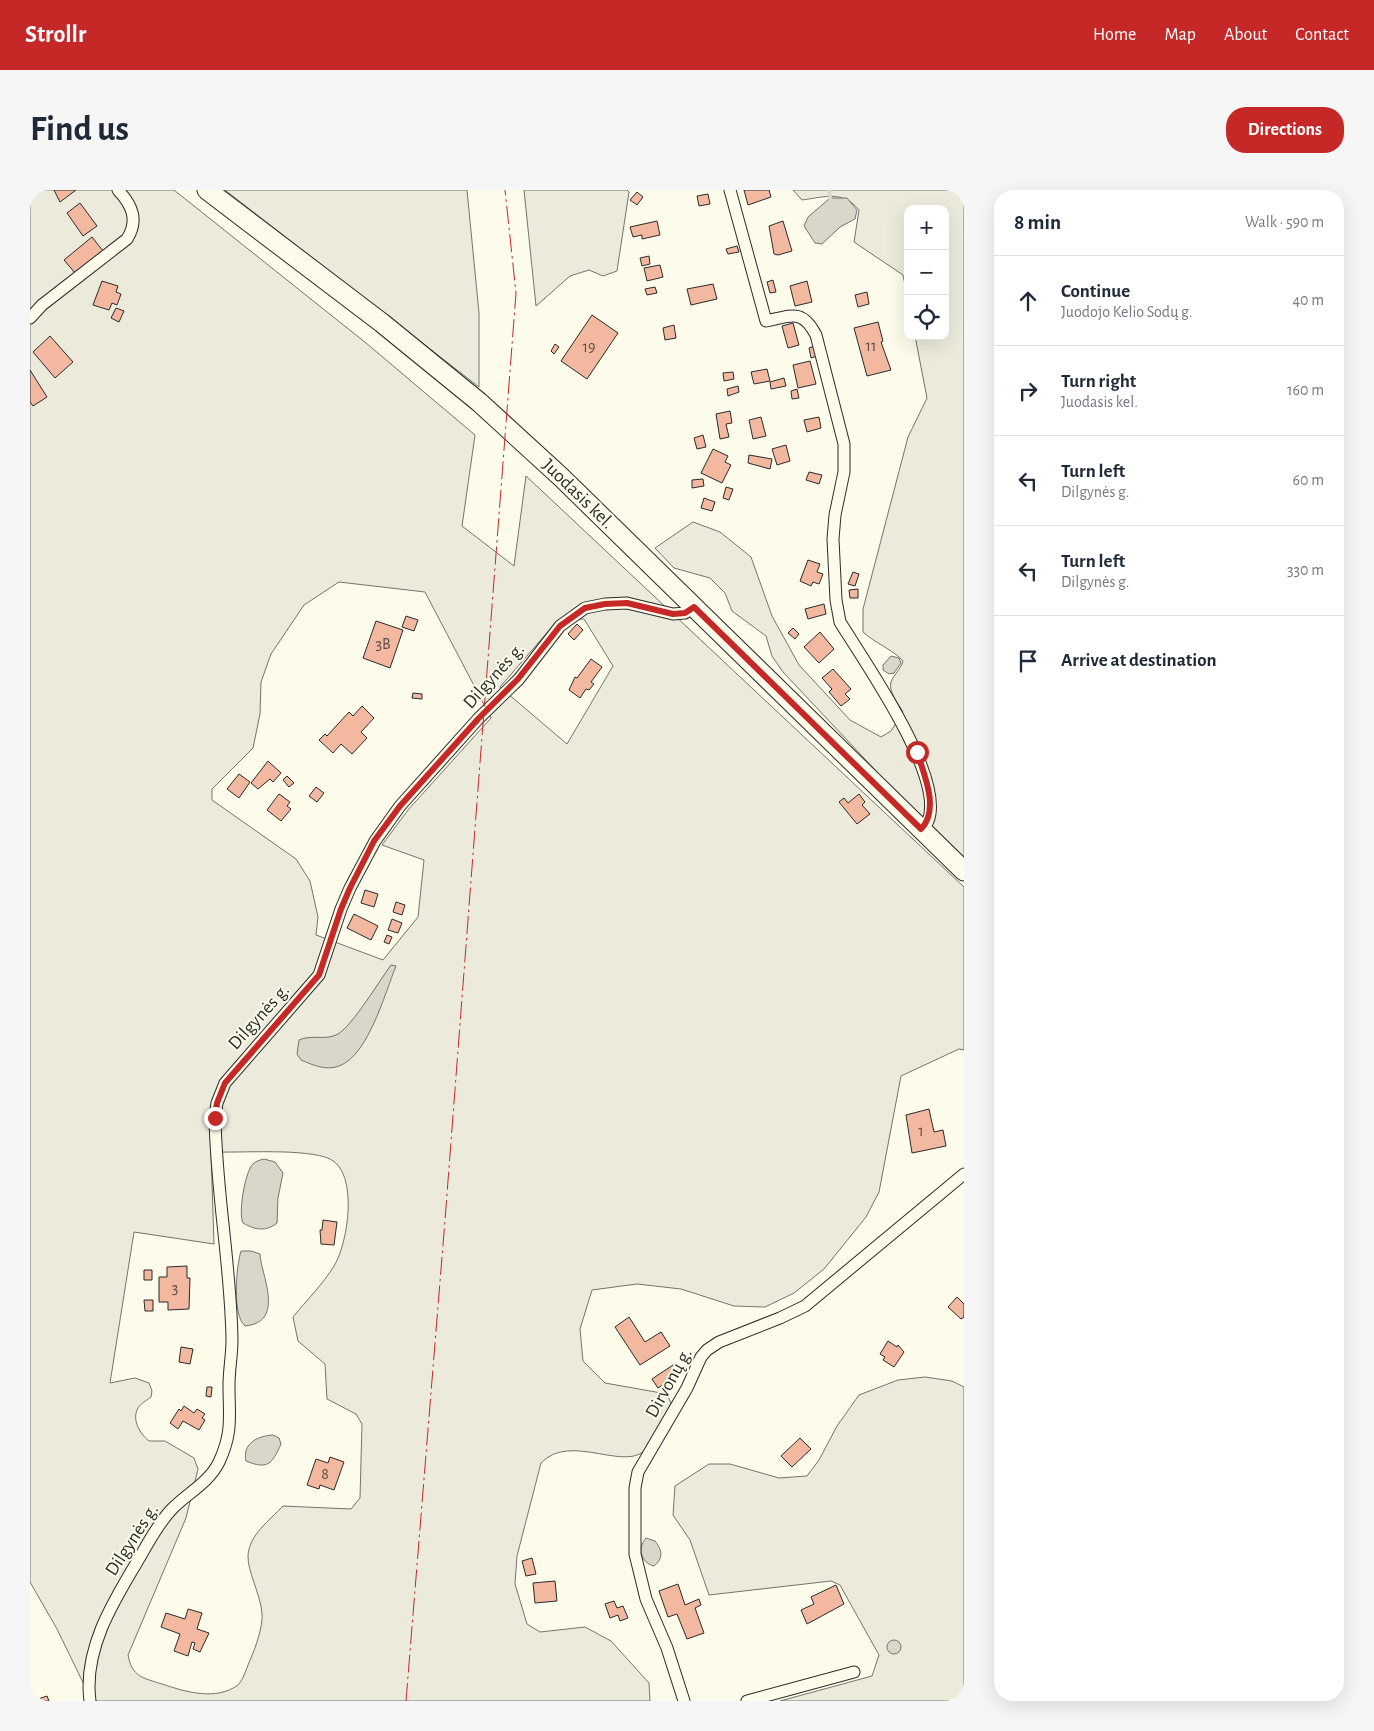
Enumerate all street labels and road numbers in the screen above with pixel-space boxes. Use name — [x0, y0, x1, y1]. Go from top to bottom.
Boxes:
street label: Juodasis kel. — [539, 455, 617, 533]
street label: Dilgynės g. — [460, 639, 528, 713]
street label: Dilgynės g. — [225, 980, 293, 1054]
street label: Dirvonų g. — [642, 1345, 696, 1421]
street label: Dilgynės g. — [102, 1501, 162, 1579]

